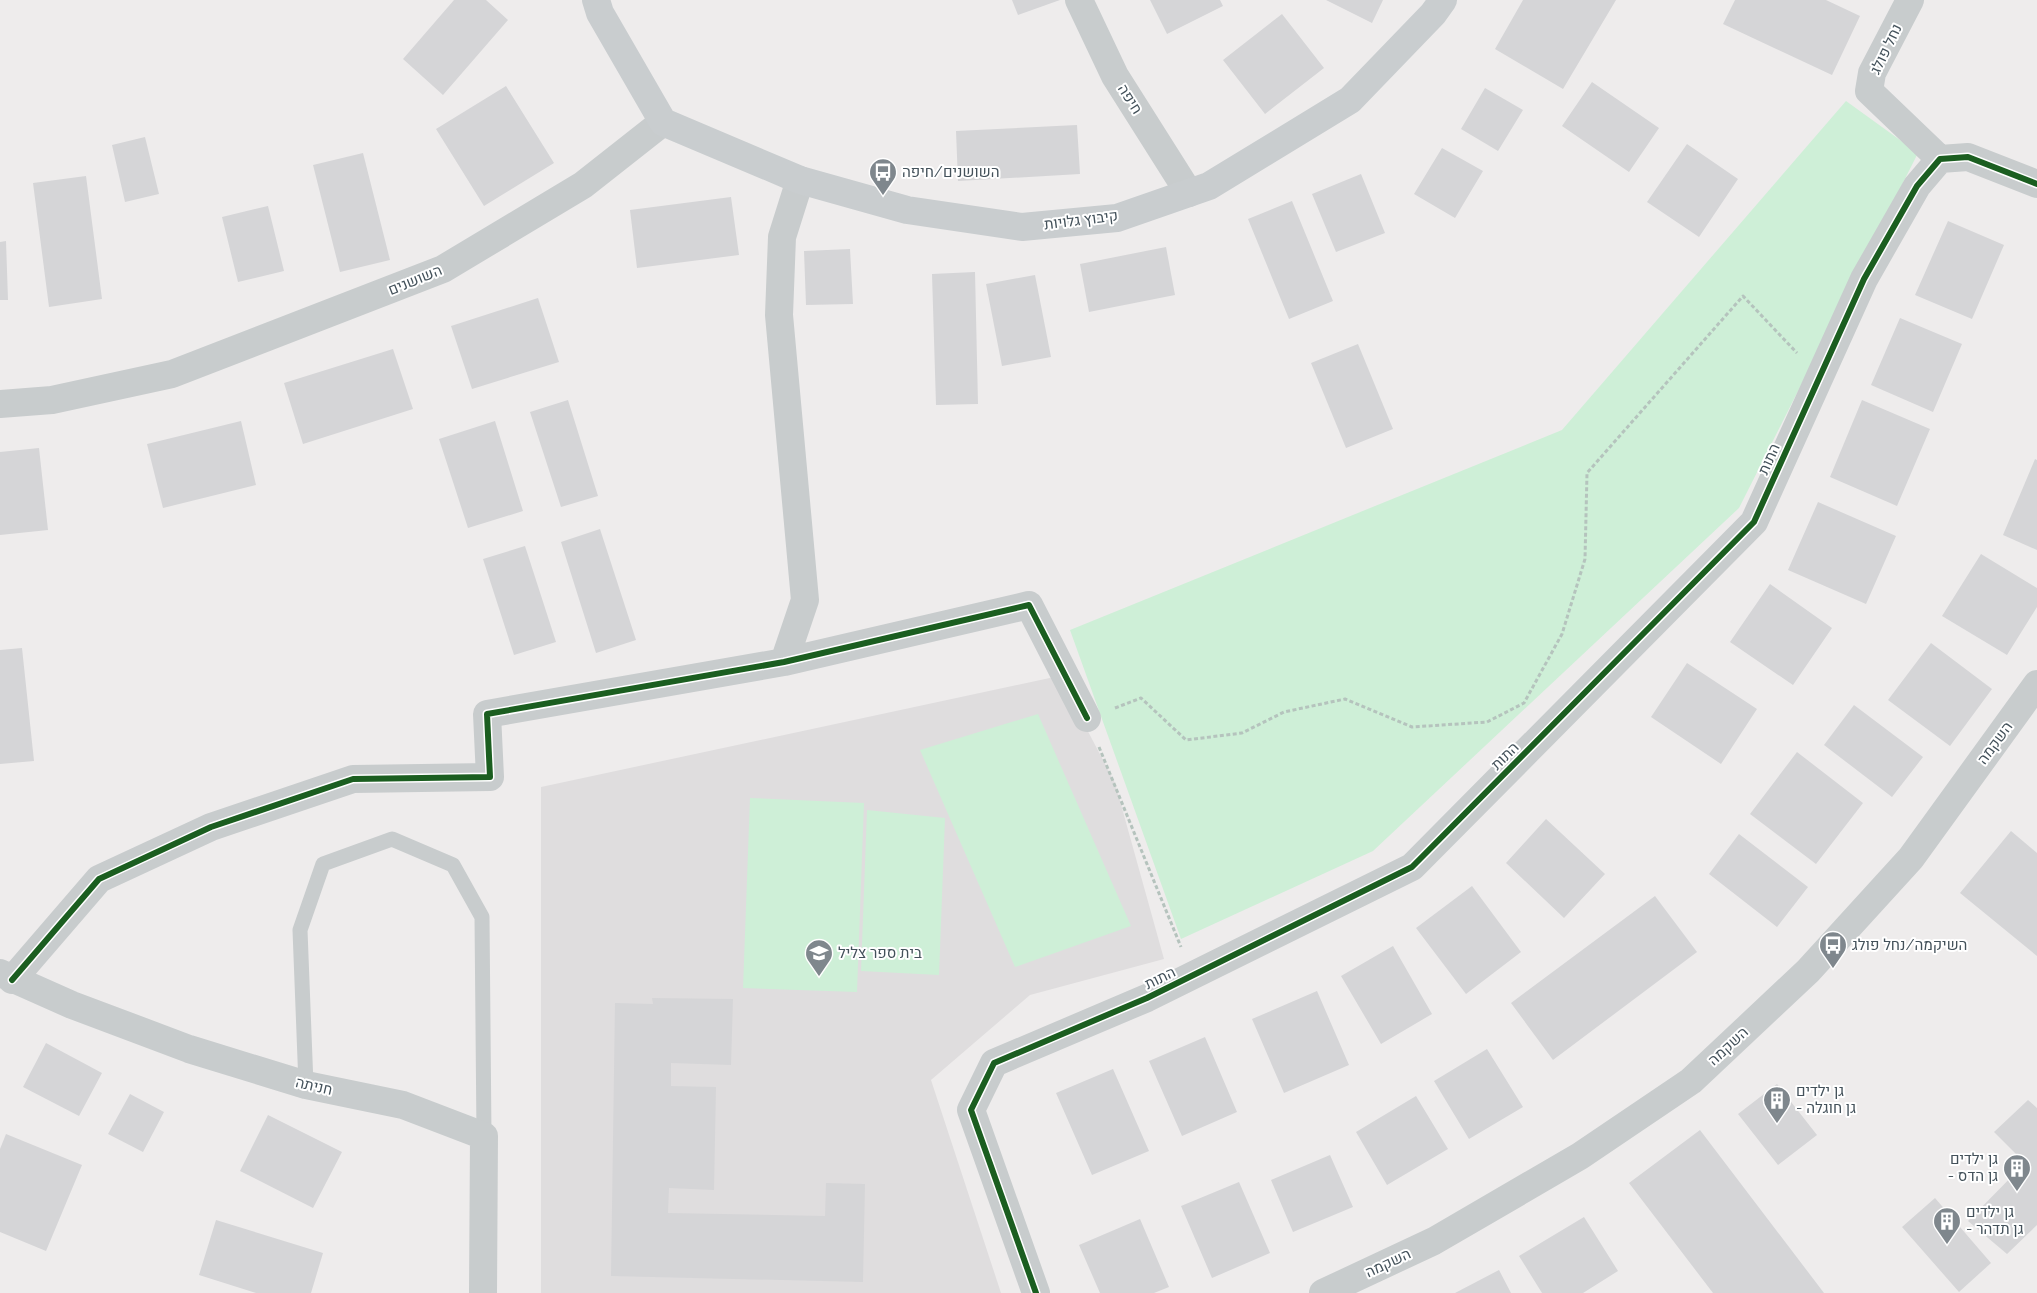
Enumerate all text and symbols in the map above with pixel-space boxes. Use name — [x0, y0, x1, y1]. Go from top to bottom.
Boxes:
street label: נחל פולג — [1866, 21, 1906, 77]
street label: חיפה — [1114, 81, 1146, 117]
bus stop icon: השושנים/חיפה — [868, 157, 898, 196]
place label: השושנים/חיפה — [902, 163, 999, 181]
street label: קיבוץ גלויות — [1043, 207, 1119, 233]
street label: השושנים — [385, 261, 445, 299]
street label: התות — [1754, 441, 1784, 477]
street label: השקמה — [1973, 718, 2017, 768]
street label: התות — [1487, 738, 1523, 774]
bus stop icon: השיקמה/נחל פולג — [1818, 930, 1848, 969]
place label: השיקמה/נחל פולג — [1852, 936, 1967, 954]
school or university icon: בית ספר צליל — [804, 938, 834, 977]
place label: בית ספר צליל — [838, 944, 922, 962]
street label: התות — [1142, 963, 1178, 993]
street label: השקמה — [1704, 1023, 1752, 1069]
street label: חניתה — [294, 1073, 334, 1099]
place label: גן ילדים - גן חוגלה — [1796, 1082, 1856, 1117]
building icon: גן ילדים - גן חוגלה — [1762, 1085, 1792, 1124]
place label: גן ילדים - גן הדס — [1948, 1150, 1998, 1185]
building icon: גן ילדים - גן הדס — [2002, 1153, 2032, 1192]
place label: גן ילדים - גן תדהר — [1966, 1203, 2024, 1238]
building icon: גן ילדים - גן תדהר — [1932, 1206, 1962, 1245]
street label: השקמה — [1362, 1245, 1414, 1281]

